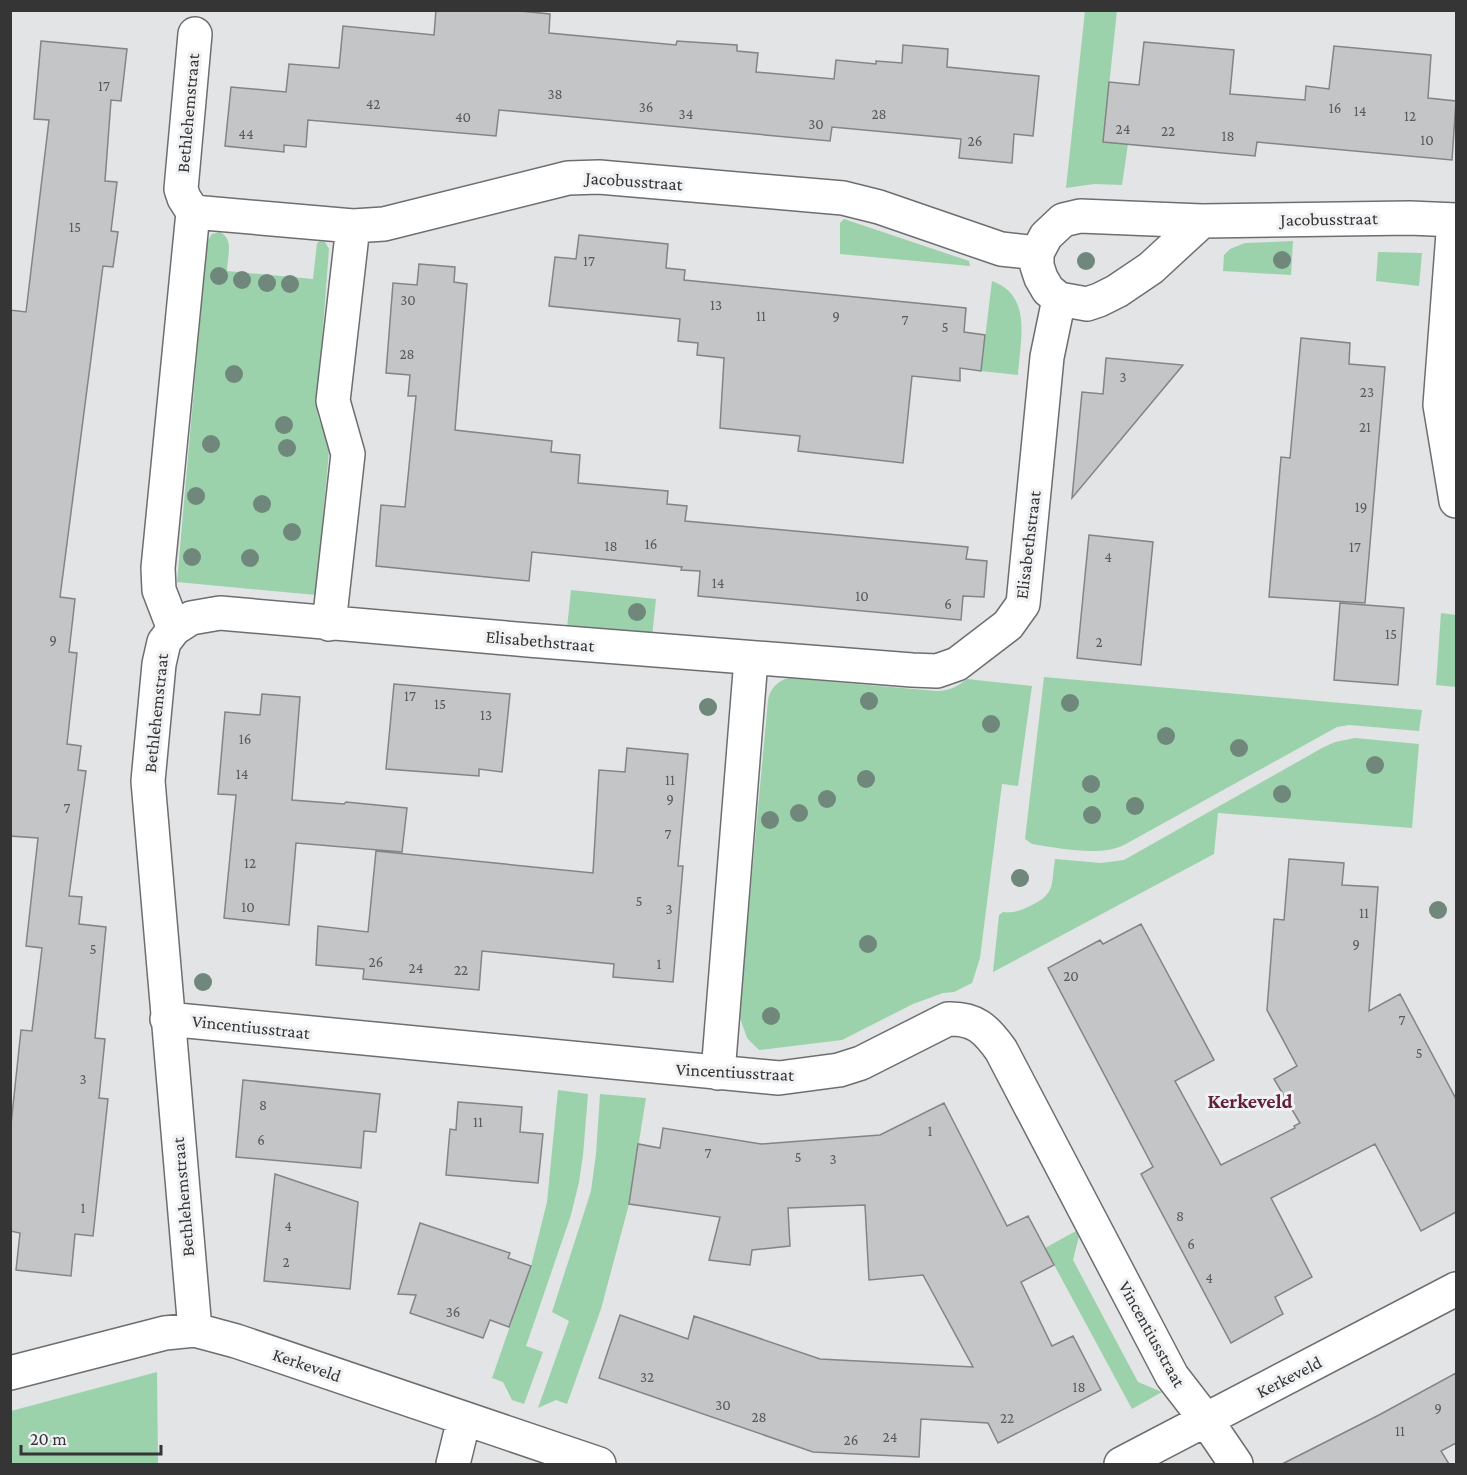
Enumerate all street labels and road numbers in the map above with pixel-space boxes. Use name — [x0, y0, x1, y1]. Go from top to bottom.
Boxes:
street label: Bethlehemstraat — [173, 51, 203, 174]
street label: Jacobusstraat — [583, 167, 684, 194]
street label: Jacobusstraat — [1278, 208, 1379, 230]
street label: Elisabethstraat — [1011, 489, 1045, 600]
street label: Elisabethstraat — [485, 626, 596, 656]
street label: Bethlehemstraat — [140, 651, 172, 774]
street label: Vincentiusstraat — [191, 1011, 312, 1043]
street label: Vincentiusstraat — [675, 1059, 796, 1085]
street label: Bethlehemstraat — [168, 1135, 198, 1258]
street label: Vincentiusstraat — [1115, 1277, 1190, 1391]
street label: Kerkeveld — [270, 1344, 344, 1386]
street label: Kerkeveld — [1253, 1352, 1326, 1402]

